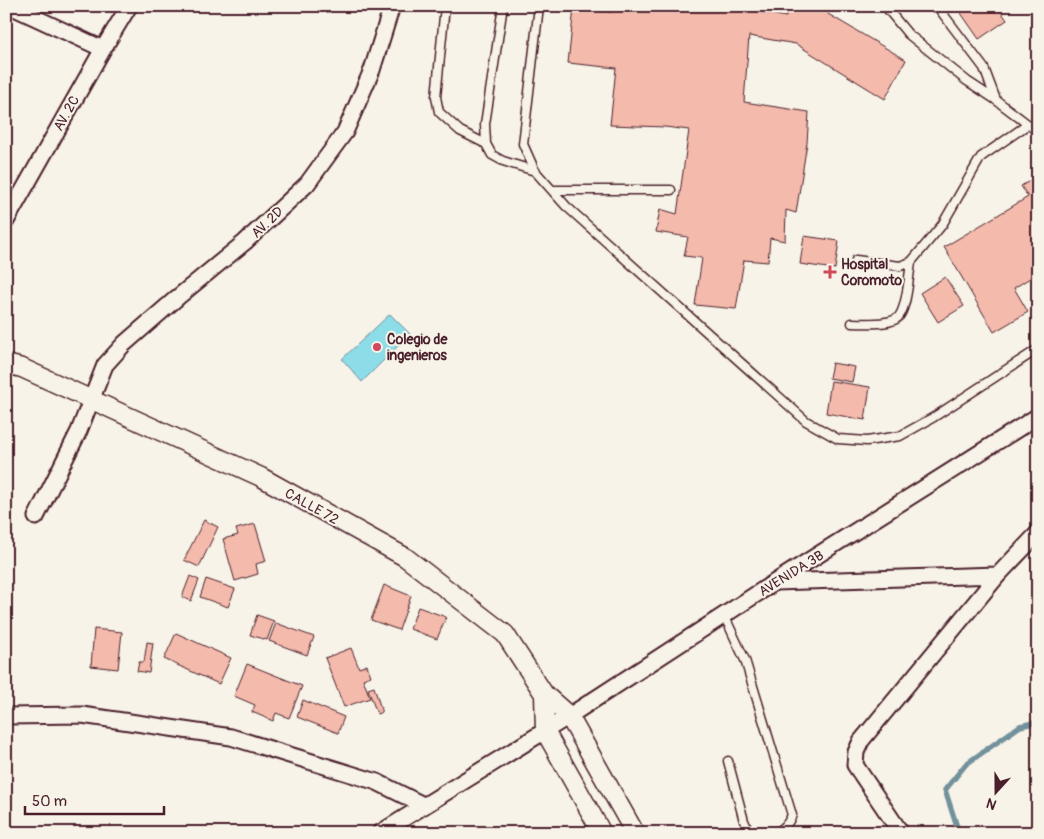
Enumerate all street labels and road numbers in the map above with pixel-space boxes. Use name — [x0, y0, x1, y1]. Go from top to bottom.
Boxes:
street label: AV. 2C — [50, 92, 83, 134]
street label: AV. 2D — [248, 203, 287, 242]
street label: CALLE 72 — [282, 485, 342, 528]
street label: AVENIDA 3B — [756, 547, 827, 600]

